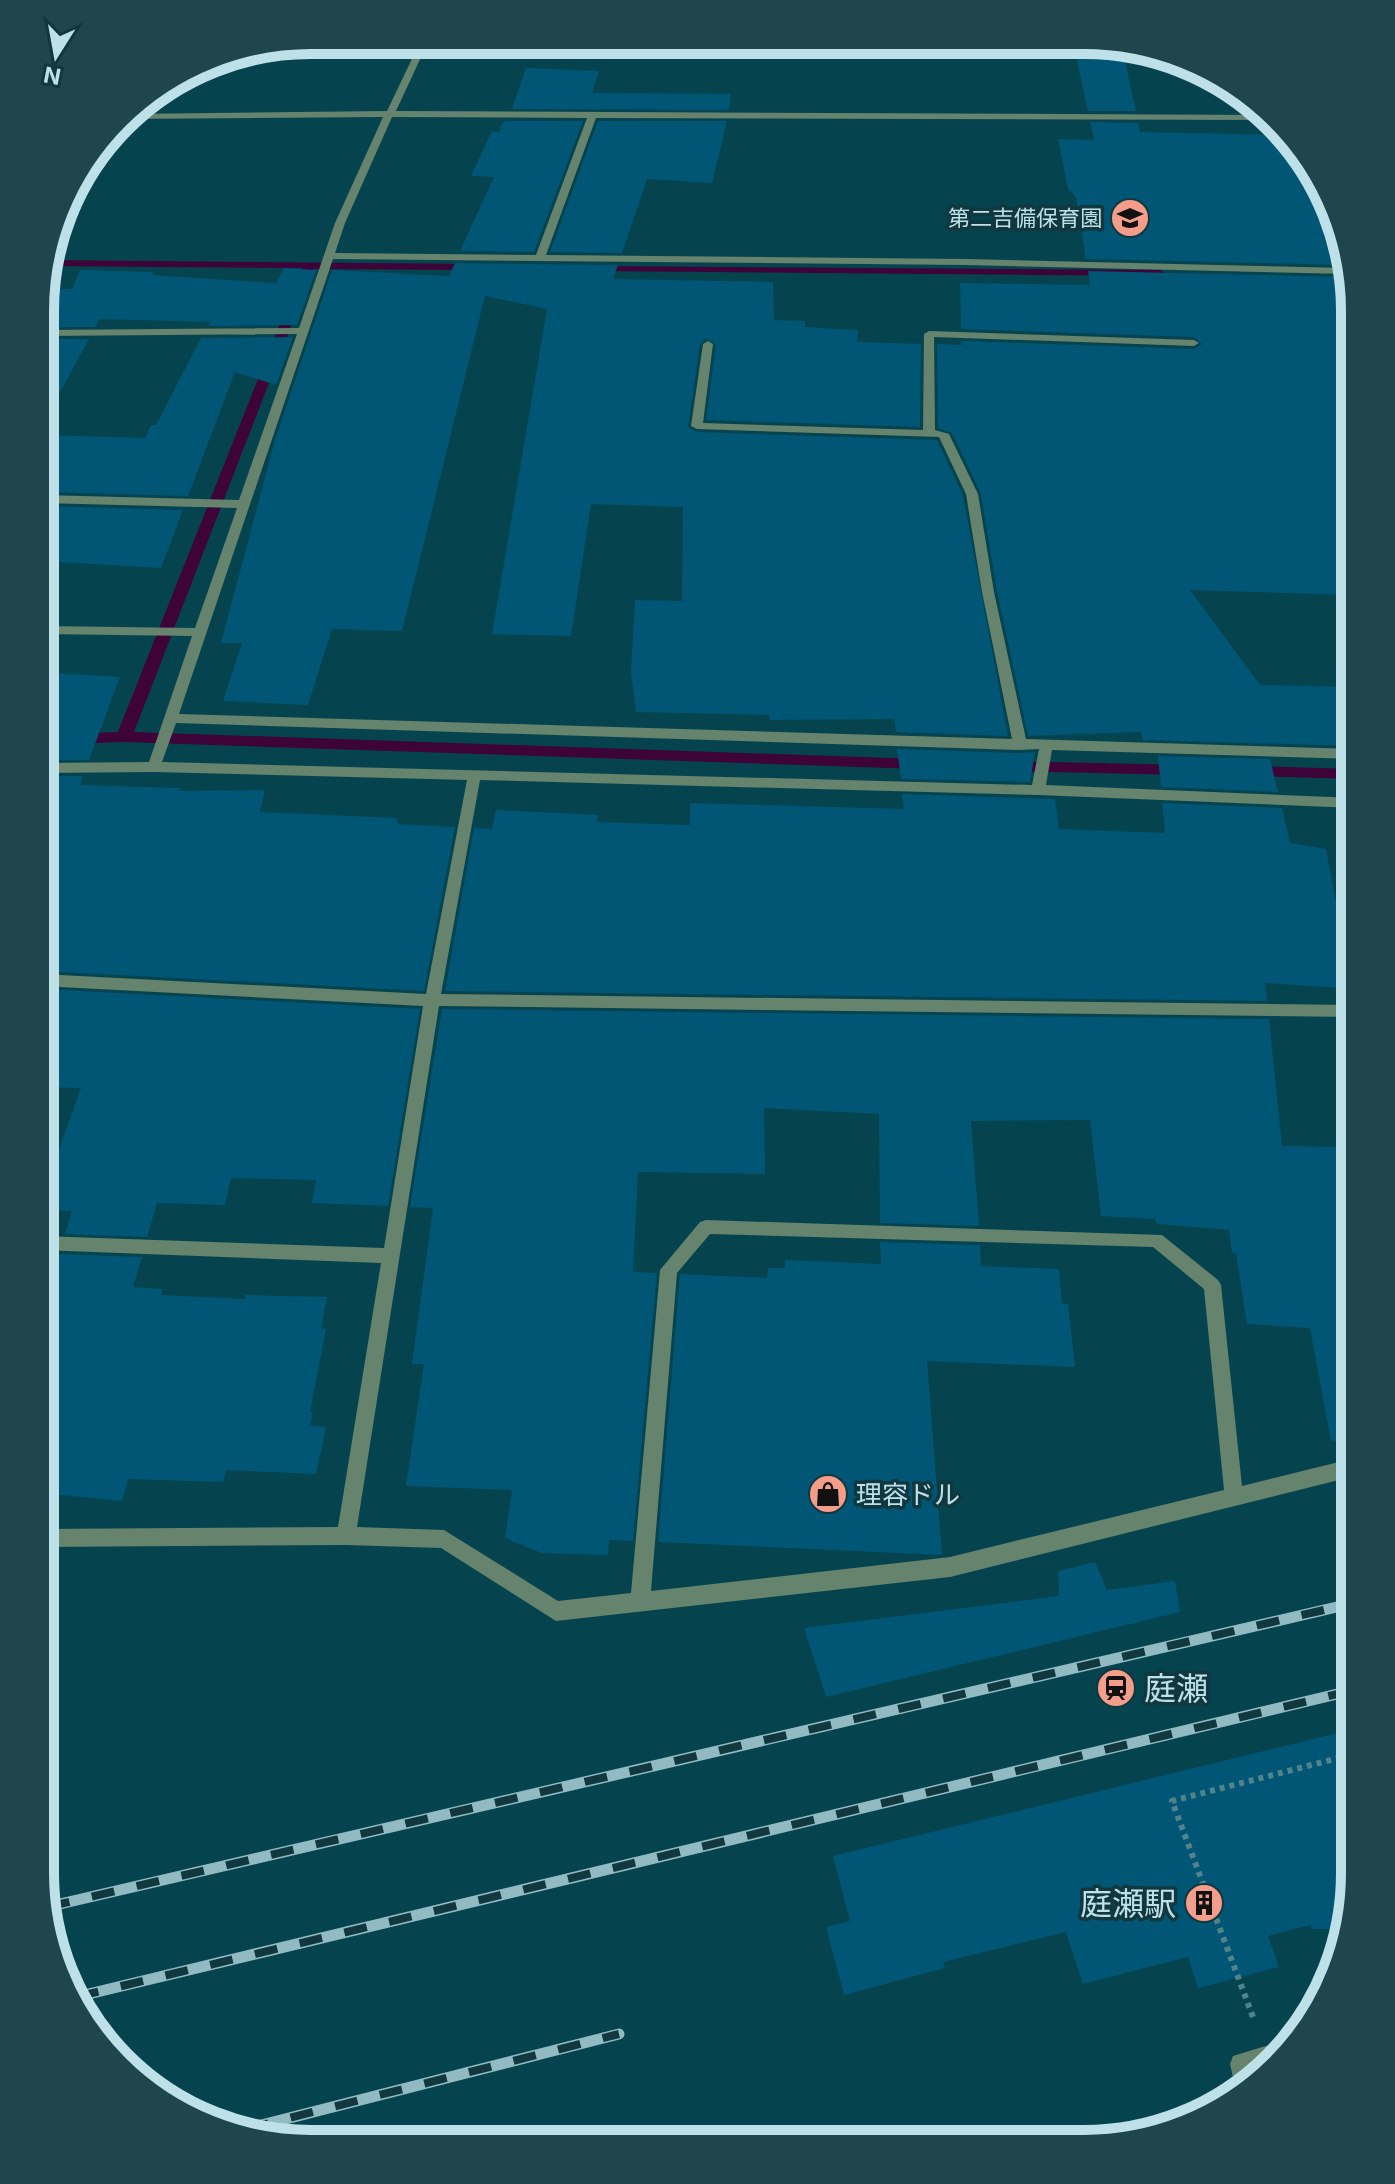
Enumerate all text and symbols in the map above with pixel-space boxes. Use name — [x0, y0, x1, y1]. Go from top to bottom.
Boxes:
north arrow — [16, 16, 96, 96]
text: N — [41, 61, 63, 90]
school or university icon: 第二吉備保育園 — [1109, 197, 1151, 239]
place label: 第二吉備保育園 — [948, 205, 1102, 231]
shop icon: 理容ドル — [807, 1473, 849, 1515]
place label: 理容ドル — [856, 1479, 960, 1510]
station icon: 庭瀬 — [1095, 1667, 1137, 1709]
place label: 庭瀬 — [1144, 1669, 1208, 1708]
building icon: 庭瀬駅 — [1183, 1882, 1225, 1924]
place label: 庭瀬駅 — [1080, 1884, 1176, 1923]

